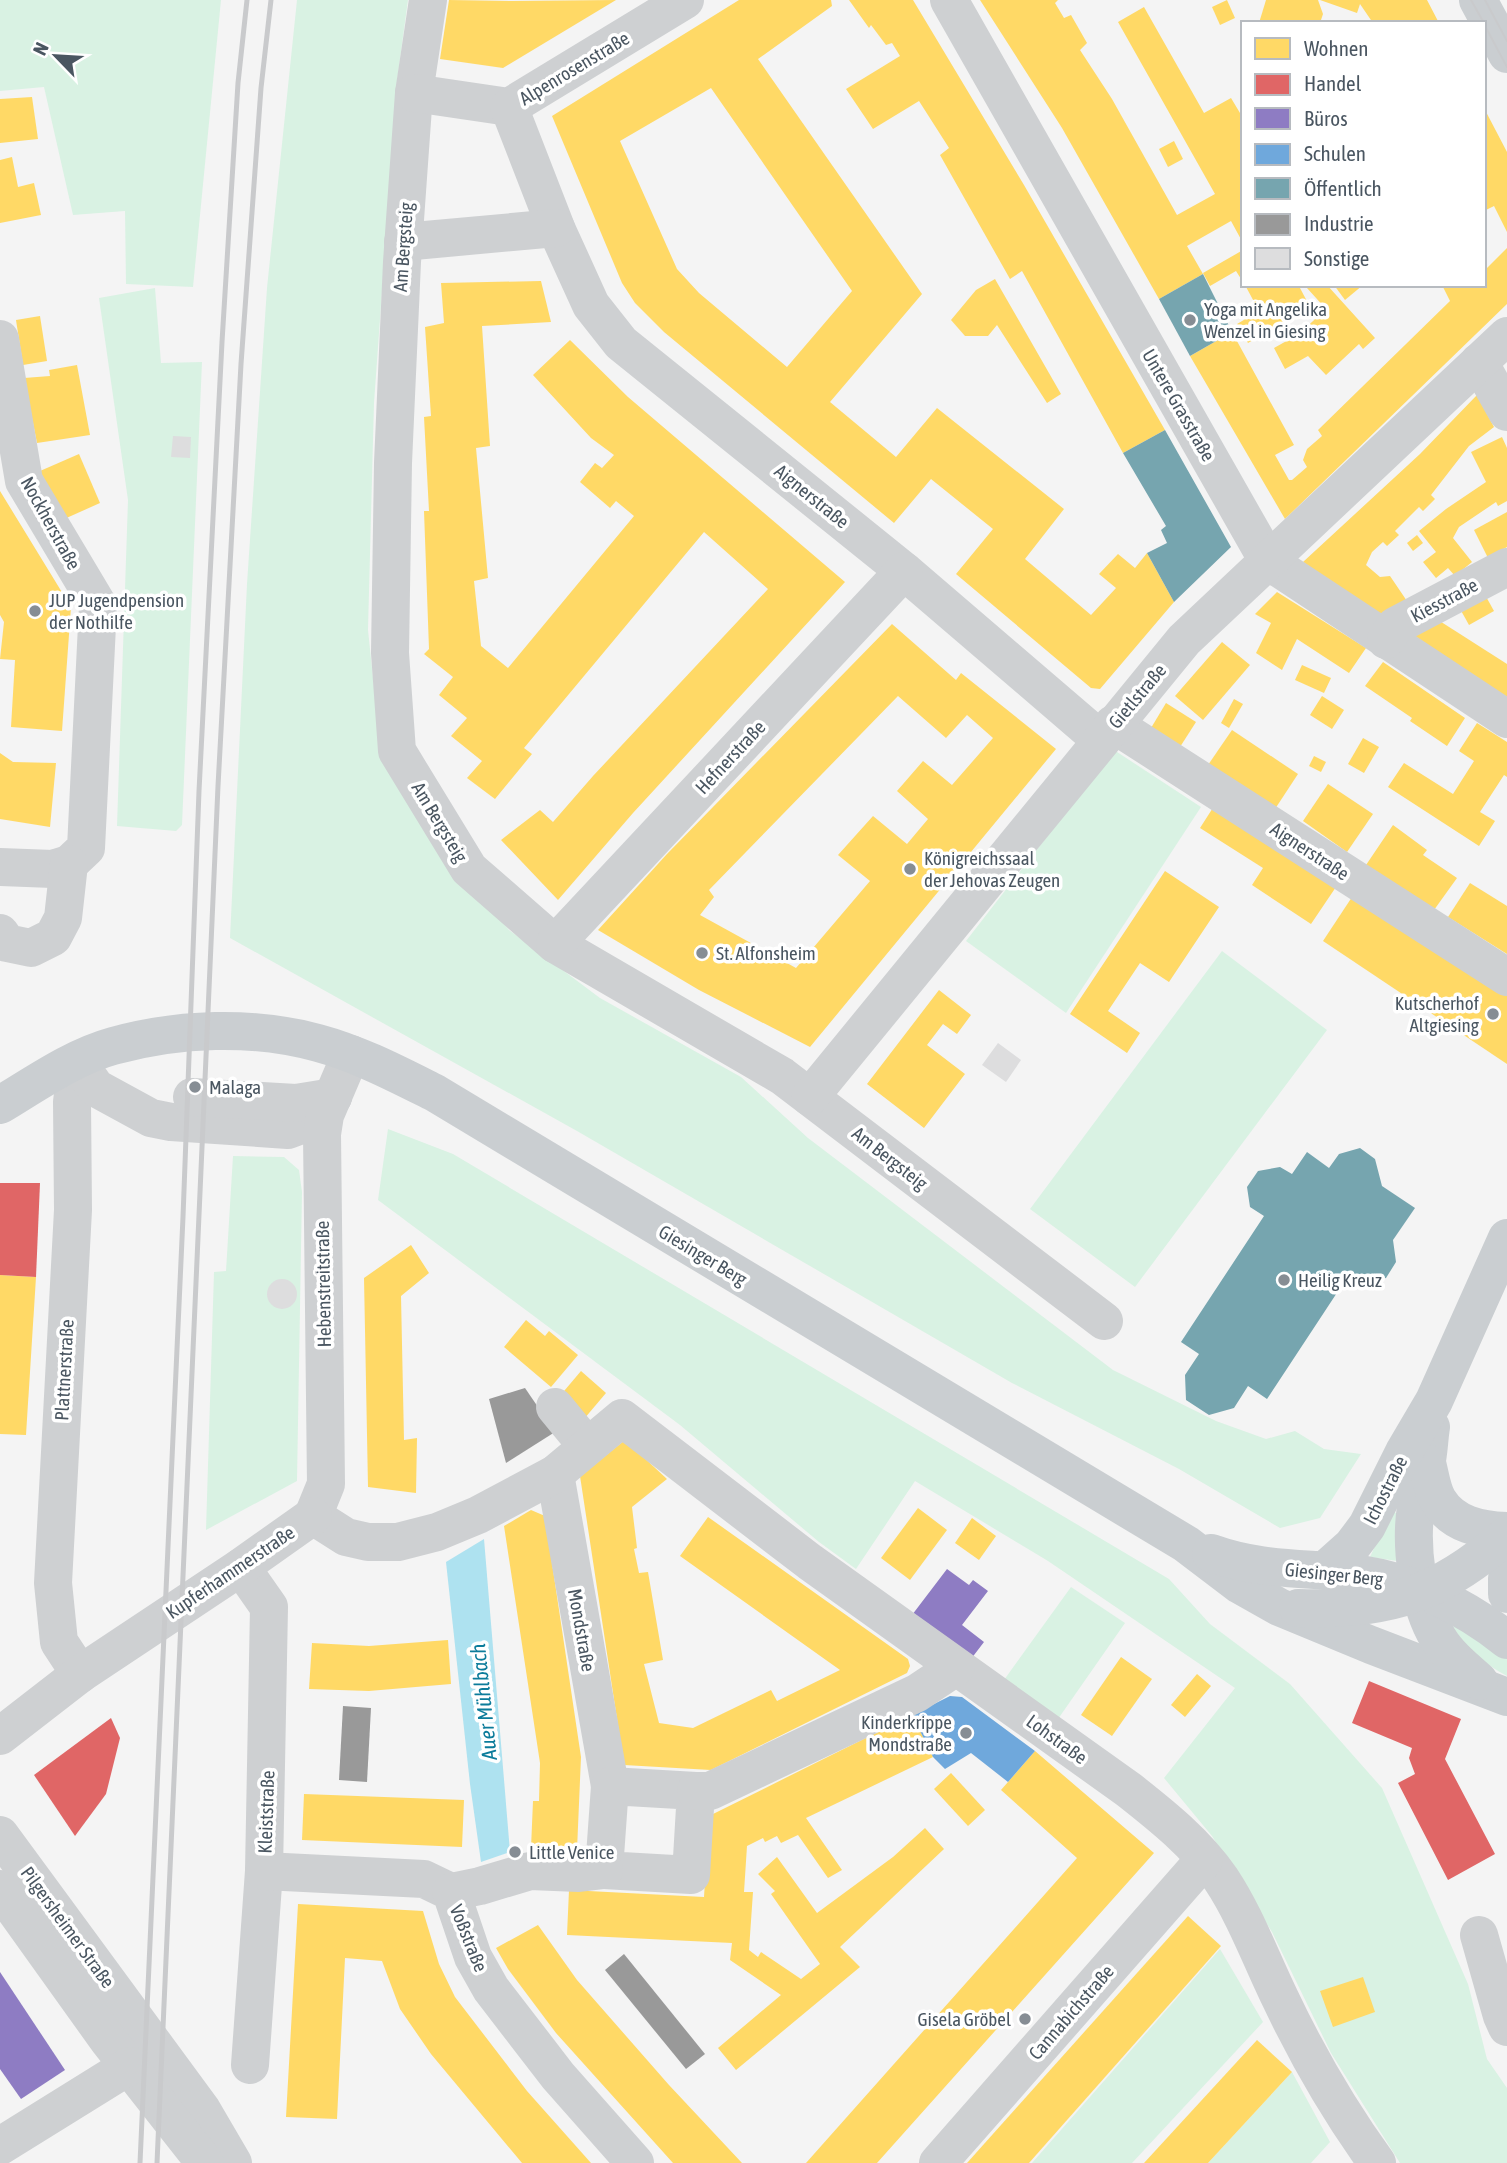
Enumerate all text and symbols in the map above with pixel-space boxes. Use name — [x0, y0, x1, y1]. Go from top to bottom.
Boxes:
north arrow — [21, 21, 91, 91]
legend — [1241, 21, 1486, 287]
street label: Alpenrosenstraße — [515, 27, 633, 109]
text: Wohnen — [1304, 36, 1369, 60]
text: N — [28, 39, 53, 59]
text: Handel — [1304, 71, 1362, 95]
text: Büros — [1304, 106, 1348, 130]
text: Schulen — [1304, 141, 1366, 165]
text: Öffentlich — [1304, 176, 1382, 200]
street label: Am Bergsteig — [389, 201, 417, 292]
text: Industrie — [1304, 211, 1374, 235]
text: Sonstige — [1304, 246, 1369, 270]
place label: Yoga mit Angelika Wenzel in Giesing — [1204, 298, 1327, 342]
marker: Yoga mit Angelika Wenzel in Giesing — [1182, 312, 1198, 328]
street label: Untere Grasstraße — [1138, 345, 1220, 465]
street label: Aignerstraße — [770, 459, 854, 533]
street label: Nockherstraße — [16, 473, 86, 573]
street label: Kiesstraße — [1407, 573, 1481, 627]
place label: JUP Jugendpension der Nothilfe — [49, 589, 184, 633]
marker: JUP Jugendpension der Nothilfe — [27, 603, 43, 619]
street label: Gietlstraße — [1104, 659, 1170, 733]
street label: Hefnerstraße — [691, 716, 769, 798]
street label: Am Bergsteig — [407, 778, 473, 867]
street label: Aignerstraße — [1267, 818, 1353, 884]
place label: Königreichssaal der Jehovas Zeugen — [924, 847, 1060, 891]
marker: Königreichssaal der Jehovas Zeugen — [902, 861, 918, 877]
place label: St. Alfonsheim — [716, 942, 816, 964]
marker: St. Alfonsheim — [694, 945, 710, 961]
place label: Kutscherhof Altgiesing — [1395, 992, 1480, 1036]
marker: Kutscherhof Altgiesing — [1485, 1006, 1501, 1022]
place label: Malaga — [209, 1076, 261, 1098]
marker: Malaga — [187, 1079, 203, 1095]
street label: Am Bergsteig — [848, 1122, 933, 1195]
street label: Giesinger Berg — [655, 1220, 752, 1290]
street label: Hebenstreitstraße — [311, 1221, 335, 1347]
place label: Heilig Kreuz — [1298, 1269, 1382, 1291]
marker: Heilig Kreuz — [1276, 1272, 1292, 1288]
street label: Plattnerstraße — [50, 1319, 78, 1421]
street label: Ichostraße — [1358, 1452, 1412, 1528]
street label: Kupferhammerstraße — [162, 1521, 298, 1623]
street label: Giesinger Berg — [1284, 1558, 1385, 1590]
street label: Mondstraße — [564, 1587, 600, 1673]
water label: Auer Mühlbach — [465, 1643, 501, 1762]
street label: Lohstraße — [1023, 1710, 1091, 1768]
place label: Kinderkrippe Mondstraße — [861, 1711, 952, 1755]
marker: Kinderkrippe Mondstraße — [958, 1725, 974, 1741]
street label: Kleiststraße — [254, 1770, 278, 1854]
place label: Little Venice — [529, 1841, 614, 1863]
marker: Little Venice — [507, 1844, 523, 1860]
street label: Pilgersheimer Straße — [17, 1862, 119, 1992]
street label: Voßstraße — [446, 1901, 492, 1975]
street label: Cannabichstraße — [1024, 1960, 1118, 2064]
place label: Gisela Gröbel — [917, 2008, 1011, 2030]
marker: Gisela Gröbel — [1017, 2011, 1033, 2027]

